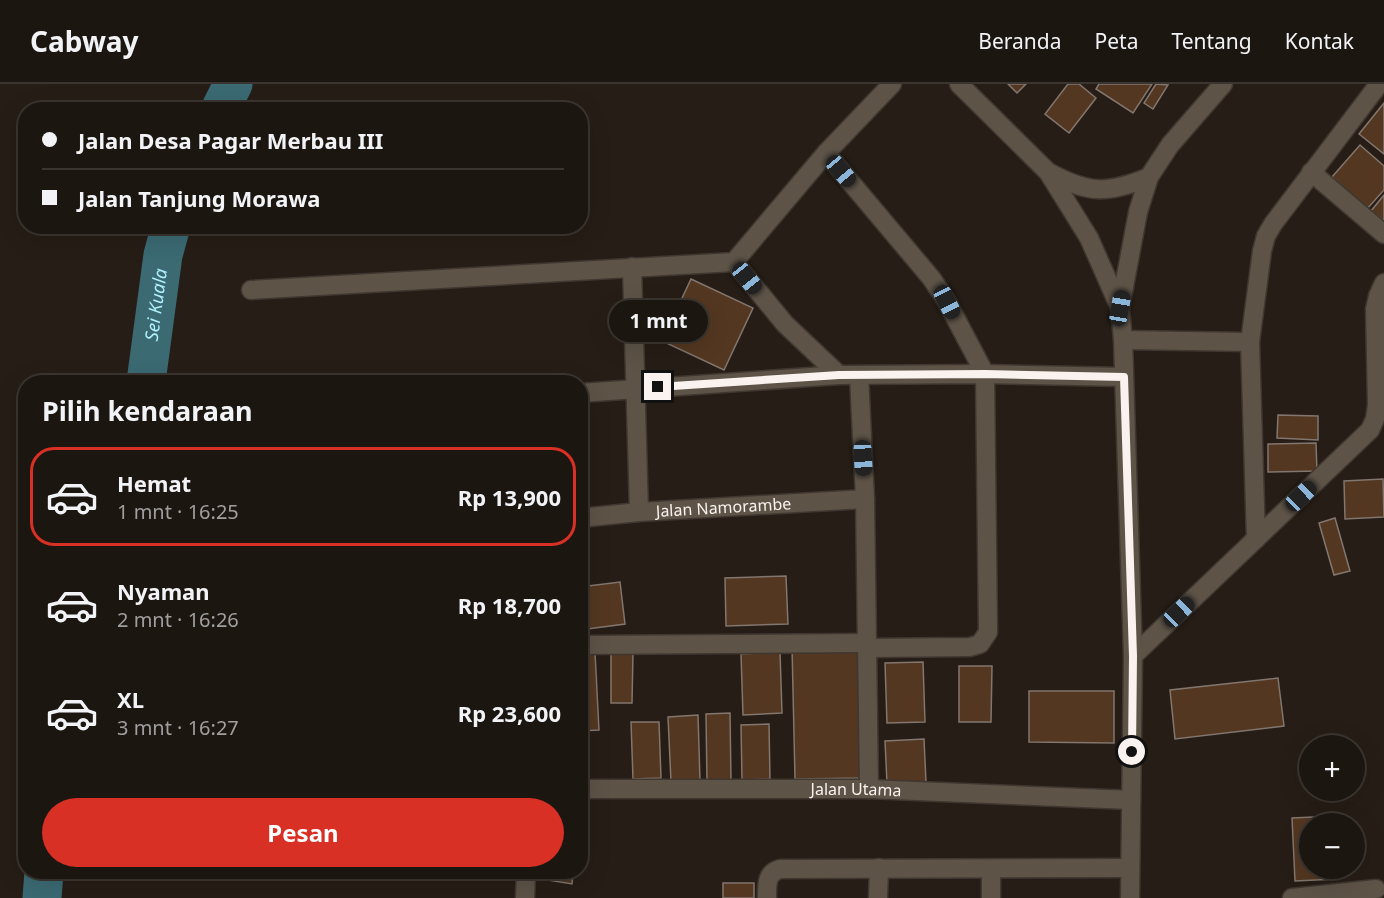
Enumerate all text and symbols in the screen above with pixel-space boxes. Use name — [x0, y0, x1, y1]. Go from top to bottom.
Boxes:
text: Cabway — [30, 22, 139, 60]
text: Beranda — [978, 27, 1062, 55]
text: Peta — [1095, 27, 1138, 55]
text: Tentang — [1171, 27, 1252, 55]
text: Kontak — [1285, 27, 1354, 55]
text: Jalan Desa Pagar Merbau III — [78, 125, 383, 155]
car — [823, 151, 859, 191]
text: Jalan Tanjung Morawa — [78, 183, 321, 213]
car — [729, 258, 765, 298]
water label: Sei Kuala — [139, 267, 172, 342]
car — [931, 282, 963, 322]
car — [1108, 289, 1132, 327]
callout: 1 mnt — [608, 300, 708, 342]
text: 1 mnt — [630, 307, 687, 334]
route end — [644, 373, 671, 400]
text: Pilih kendaraan — [42, 392, 253, 429]
car — [853, 440, 873, 476]
text: Hemat — [117, 468, 191, 498]
icon: car — [45, 470, 99, 524]
car — [1282, 477, 1320, 515]
text: Rp 13,900 — [458, 482, 561, 512]
street label: Jalan Namorambe — [653, 492, 792, 522]
text: 1 mnt · 16:25 — [117, 498, 239, 525]
text: Nyaman — [117, 576, 210, 606]
icon: car — [45, 578, 99, 632]
text: Rp 18,700 — [458, 590, 561, 620]
car — [1160, 593, 1198, 631]
text: 2 mnt · 16:26 — [117, 606, 239, 633]
text: XL — [117, 684, 144, 714]
icon: car — [45, 686, 99, 740]
text: Rp 23,600 — [458, 698, 561, 728]
text: 3 mnt · 16:27 — [117, 714, 239, 741]
map controls — [1299, 735, 1365, 879]
button: + — [1299, 735, 1365, 801]
route start — [1118, 738, 1145, 765]
street label: Jalan Utama — [809, 778, 902, 801]
button: Pesan — [42, 798, 564, 867]
button: − — [1299, 813, 1365, 879]

